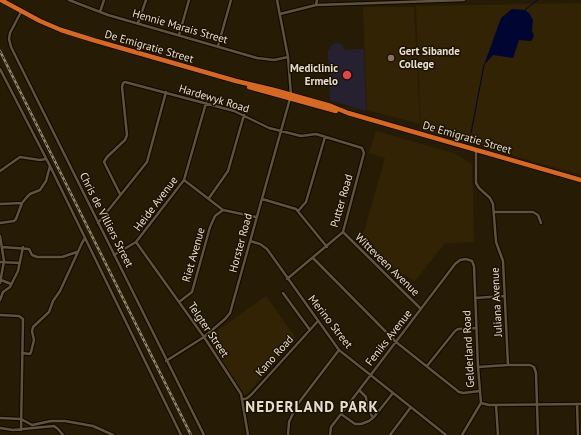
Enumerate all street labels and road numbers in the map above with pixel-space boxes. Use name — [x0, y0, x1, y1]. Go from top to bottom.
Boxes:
street label: Hennie Marais Street — [131, 7, 229, 47]
street label: De Emigratie Street — [103, 28, 195, 66]
street label: Hardewyk Road — [177, 82, 251, 116]
street label: De Emigratie Street — [421, 119, 513, 157]
street label: Chris de Villiers Street — [76, 170, 136, 270]
street label: Putter Road — [328, 173, 356, 229]
street label: Heide Avenue — [131, 174, 181, 234]
street label: Horster Road — [227, 212, 255, 274]
street label: Riet Avenue — [180, 226, 208, 284]
street label: Witteveen Avenue — [352, 231, 422, 299]
street label: Juliana Avenue — [489, 267, 505, 337]
street label: Merino Street — [305, 293, 355, 351]
street label: Telgter Street — [185, 300, 231, 360]
street label: Feniks Avenue — [363, 307, 415, 369]
street label: Gelderland Road — [460, 310, 478, 388]
street label: Kano Road — [253, 333, 297, 379]

